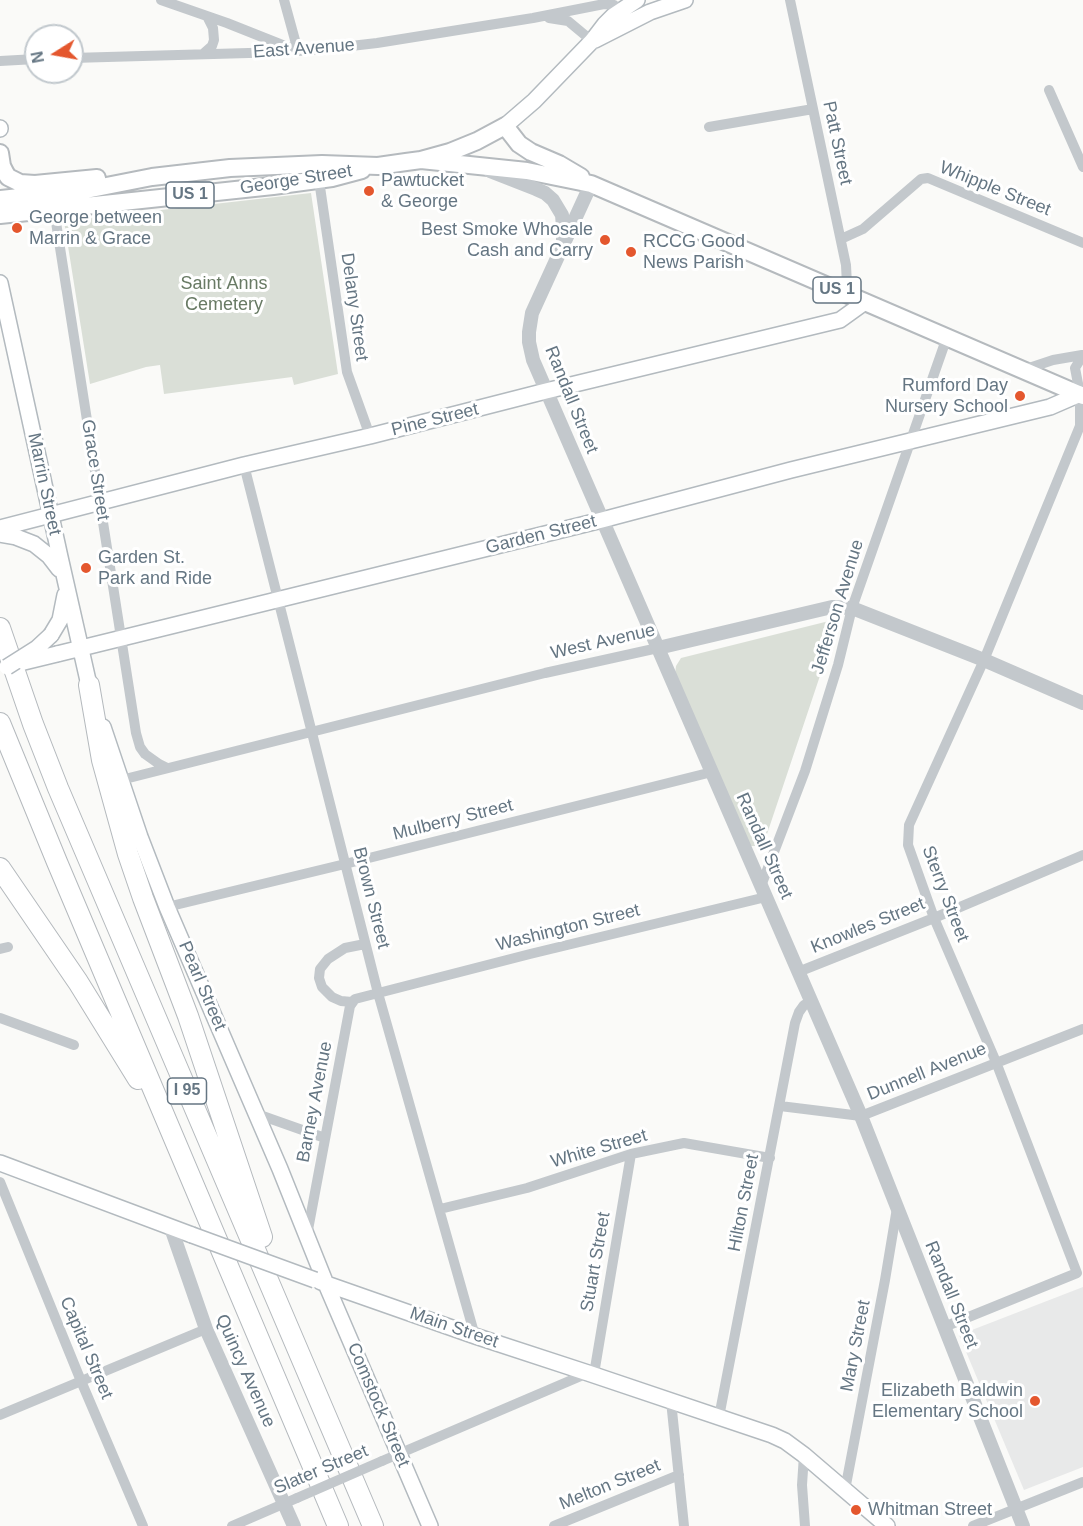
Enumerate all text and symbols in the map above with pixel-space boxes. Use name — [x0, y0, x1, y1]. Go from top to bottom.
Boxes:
north arrow — [24, 24, 84, 84]
street label: East Avenue — [252, 35, 356, 63]
text: N — [28, 50, 47, 64]
street label: Patt Street — [818, 99, 856, 187]
street label: Whipple Street — [936, 157, 1054, 221]
street label: George Street — [238, 160, 354, 200]
place label: Pawtucket & George — [381, 170, 464, 213]
road number: US 1 — [166, 182, 214, 208]
marker: Pawtucket & George — [362, 184, 376, 198]
place label: George between Marrin & Grace — [29, 207, 162, 250]
place label: Best Smoke Whosale Cash and Carry — [421, 219, 593, 262]
marker: George between Marrin & Grace — [10, 221, 24, 235]
place label: RCCG Good News Parish — [643, 231, 745, 274]
marker: Best Smoke Whosale Cash and Carry — [598, 233, 612, 247]
marker: RCCG Good News Parish — [624, 245, 638, 259]
street label: Delany Street — [336, 252, 372, 362]
park label: Saint Anns Cemetery — [180, 273, 268, 316]
road number: US 1 — [813, 277, 861, 303]
street label: Randall Street — [540, 343, 602, 457]
place label: Rumford Day Nursery School — [885, 375, 1008, 418]
marker: Rumford Day Nursery School — [1013, 389, 1027, 403]
street label: Pine Street — [389, 399, 481, 441]
street label: Grace Street — [76, 418, 114, 522]
street label: Marrin Street — [23, 431, 65, 537]
street label: Garden Street — [484, 511, 598, 559]
street label: Jefferson Avenue — [807, 537, 869, 677]
place label: Garden St. Park and Ride — [98, 547, 212, 590]
marker: Garden St. Park and Ride — [79, 561, 93, 575]
street label: West Avenue — [549, 620, 657, 664]
street label: Randall Street — [731, 790, 797, 902]
street label: Mulberry Street — [391, 795, 515, 845]
street label: Sterry Street — [917, 843, 973, 945]
street label: Brown Street — [348, 845, 394, 951]
street label: Knowles Street — [808, 893, 928, 959]
street label: Washington Street — [494, 900, 642, 956]
street label: Pearl Street — [173, 938, 231, 1034]
street label: Dunnell Avenue — [864, 1038, 990, 1106]
street label: Barney Avenue — [293, 1040, 337, 1164]
road number: I 95 — [168, 1078, 207, 1104]
street label: White Street — [548, 1125, 650, 1173]
street label: Hilton Street — [724, 1152, 764, 1254]
street label: Stuart Street — [577, 1210, 615, 1314]
street label: Randall Street — [920, 1238, 982, 1352]
street label: Capital Street — [55, 1294, 117, 1402]
street label: Mary Street — [837, 1298, 875, 1394]
street label: Main Street — [407, 1303, 501, 1353]
street label: Quincy Avenue — [210, 1311, 280, 1431]
street label: Comstock Street — [342, 1340, 414, 1470]
place label: Elizabeth Baldwin Elementary School — [872, 1380, 1023, 1422]
marker: Elizabeth Baldwin Elementary School — [1028, 1394, 1042, 1408]
street label: Slater Street — [271, 1441, 371, 1499]
street label: Melton Street — [556, 1455, 664, 1515]
place label: Whitman Street — [868, 1499, 992, 1521]
marker: Whitman Street — [849, 1503, 863, 1517]

